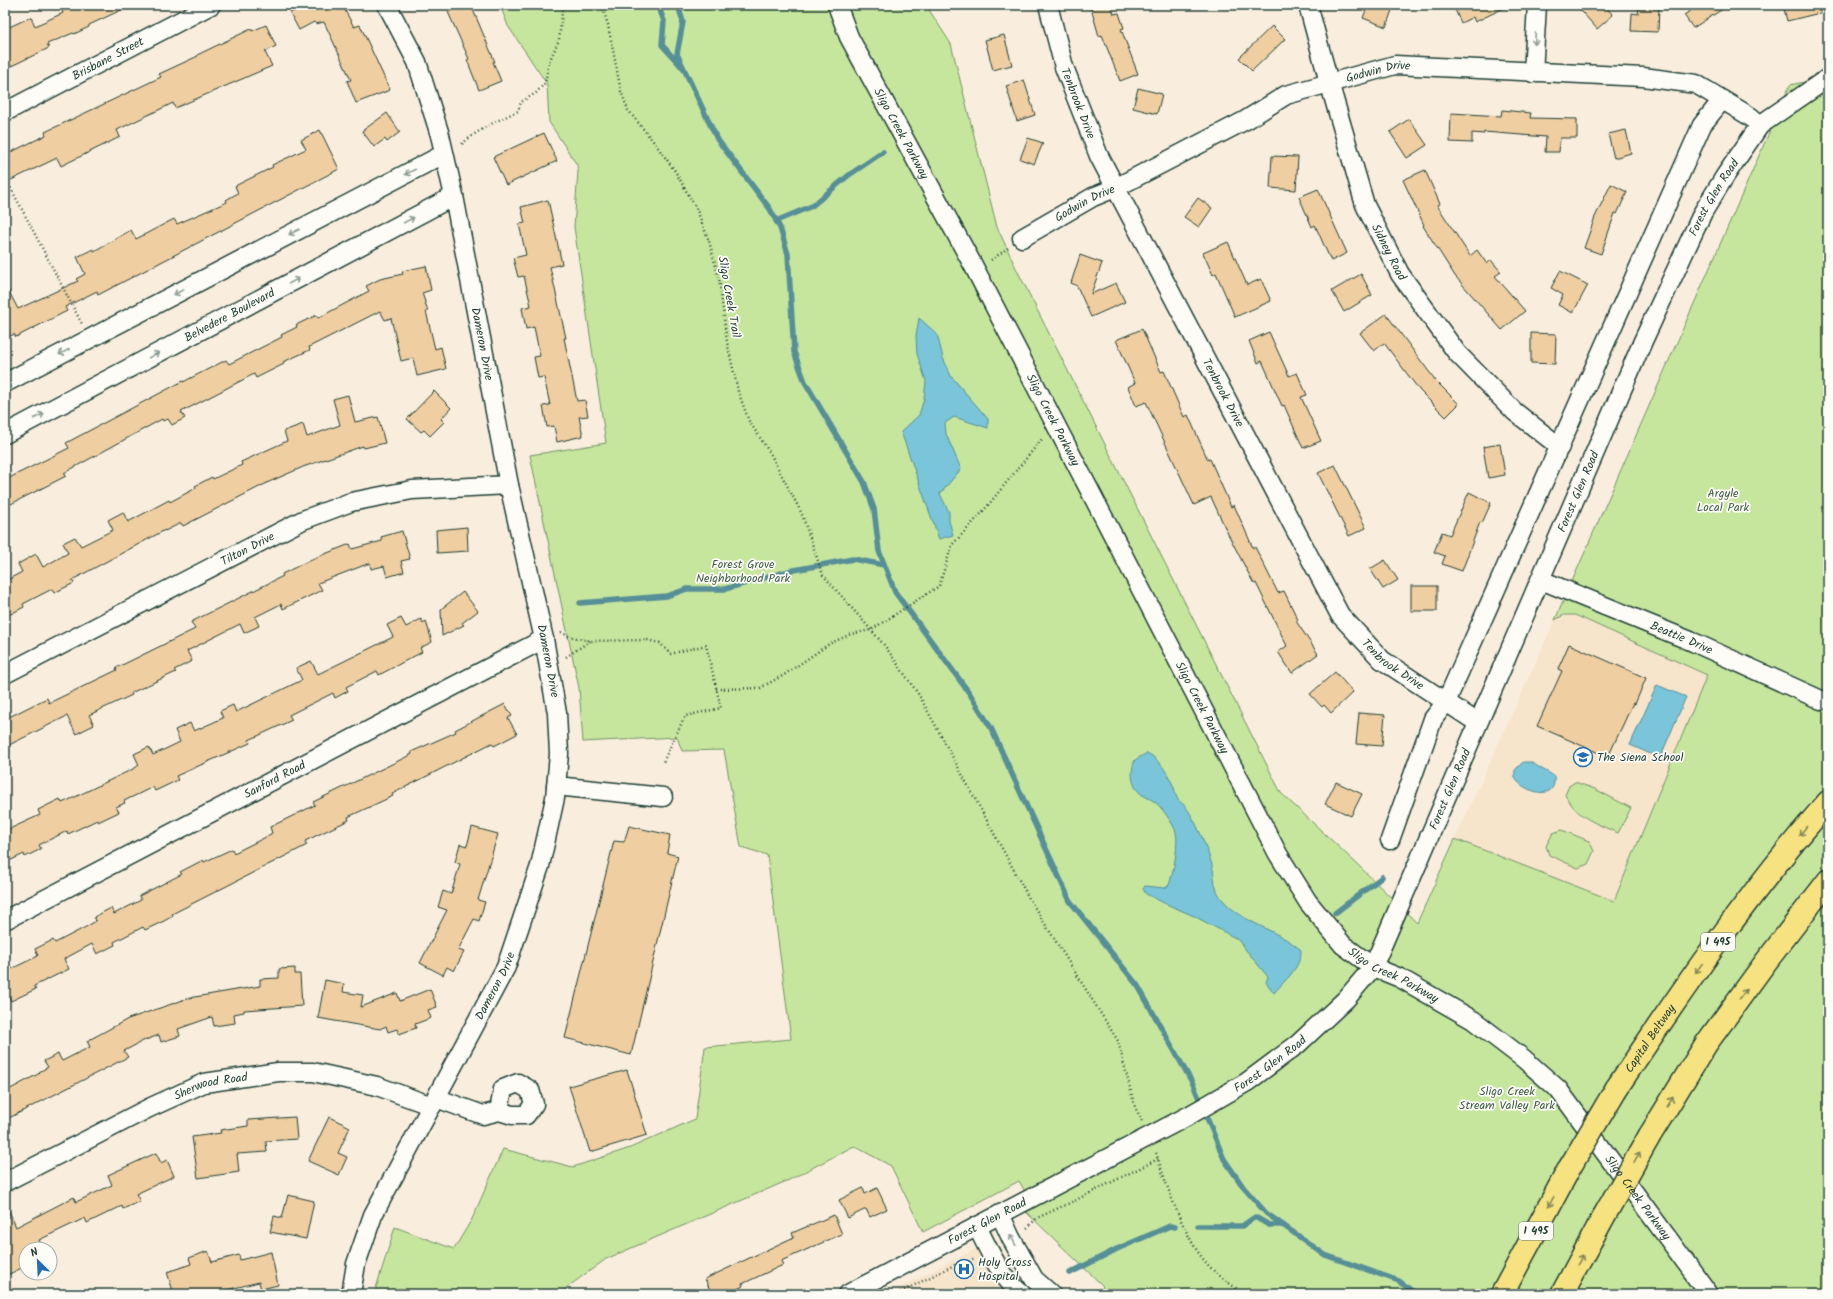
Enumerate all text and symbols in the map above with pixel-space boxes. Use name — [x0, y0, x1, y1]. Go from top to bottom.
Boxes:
street label: Brisbane Street — [69, 32, 148, 85]
one-way arrow — [1532, 32, 1539, 45]
street label: Godwin Drive — [1344, 55, 1411, 88]
street label: Tenbrook Drive — [1056, 65, 1101, 142]
street label: Sligo Creek Parkway — [869, 84, 934, 183]
street label: Forest Glen Road — [1684, 154, 1744, 239]
one-way arrow — [404, 169, 416, 176]
street label: Godwin Drive — [1051, 179, 1118, 227]
one-way arrow — [403, 216, 415, 224]
street label: Sidney Road — [1367, 221, 1412, 286]
one-way arrow — [289, 229, 301, 236]
street label: Sligo Creek Trail — [712, 255, 746, 339]
one-way arrow — [288, 277, 300, 284]
street label: Belvedere Boulevard — [181, 283, 279, 347]
one-way arrow — [173, 289, 185, 296]
street label: Dameron Drive — [466, 306, 498, 383]
one-way arrow — [58, 349, 70, 356]
one-way arrow — [148, 351, 160, 358]
street label: Tenbrook Drive — [1197, 355, 1249, 431]
street label: Sligo Creek Parkway — [1021, 370, 1085, 470]
one-way arrow — [33, 411, 45, 419]
street label: Forest Glen Road — [1552, 447, 1604, 535]
park label: Argyle Local Park — [1697, 484, 1750, 517]
street label: Tilton Drive — [217, 526, 278, 571]
park label: Forest Grove Neighborhood Park — [696, 555, 790, 588]
street label: Beattie Drive — [1648, 616, 1717, 660]
street label: Dameron Drive — [532, 623, 564, 700]
street label: Tenbrook Drive — [1357, 634, 1429, 695]
street label: Sligo Creek Parkway — [1170, 658, 1234, 757]
street label: Forest Glen Road — [1424, 744, 1476, 833]
school or university icon: The Siena School — [1572, 746, 1594, 768]
place label: The Siena School — [1597, 748, 1684, 767]
street label: Sanford Road — [240, 755, 310, 803]
one-way arrow — [1798, 826, 1807, 837]
road number: I 495 — [1701, 933, 1735, 951]
street label: Sligo Creek Parkway — [1344, 942, 1443, 1008]
street label: Dameron Drive — [470, 949, 520, 1023]
one-way arrow — [1695, 963, 1703, 974]
one-way arrow — [1739, 988, 1747, 999]
street label: Capital Beltway — [1620, 1000, 1680, 1077]
street label: Forest Glen Road — [1230, 1030, 1312, 1097]
street label: Sherwood Road — [171, 1067, 250, 1105]
park label: Sligo Creek Stream Valley Park — [1459, 1082, 1555, 1115]
one-way arrow — [1667, 1096, 1675, 1108]
street label: Sligo Creek Parkway — [1600, 1151, 1676, 1244]
one-way arrow — [1633, 1152, 1641, 1164]
street label: Forest Glen Road — [944, 1192, 1031, 1250]
one-way arrow — [1547, 1196, 1555, 1208]
road number: I 495 — [1519, 1222, 1553, 1240]
one-way arrow — [1008, 1234, 1016, 1246]
north arrow — [18, 1241, 58, 1281]
text: N — [28, 1243, 41, 1262]
place label: Holy Cross Hospital — [978, 1253, 1032, 1286]
one-way arrow — [1577, 1254, 1584, 1266]
hospital icon: Holy Cross Hospital — [953, 1258, 975, 1280]

